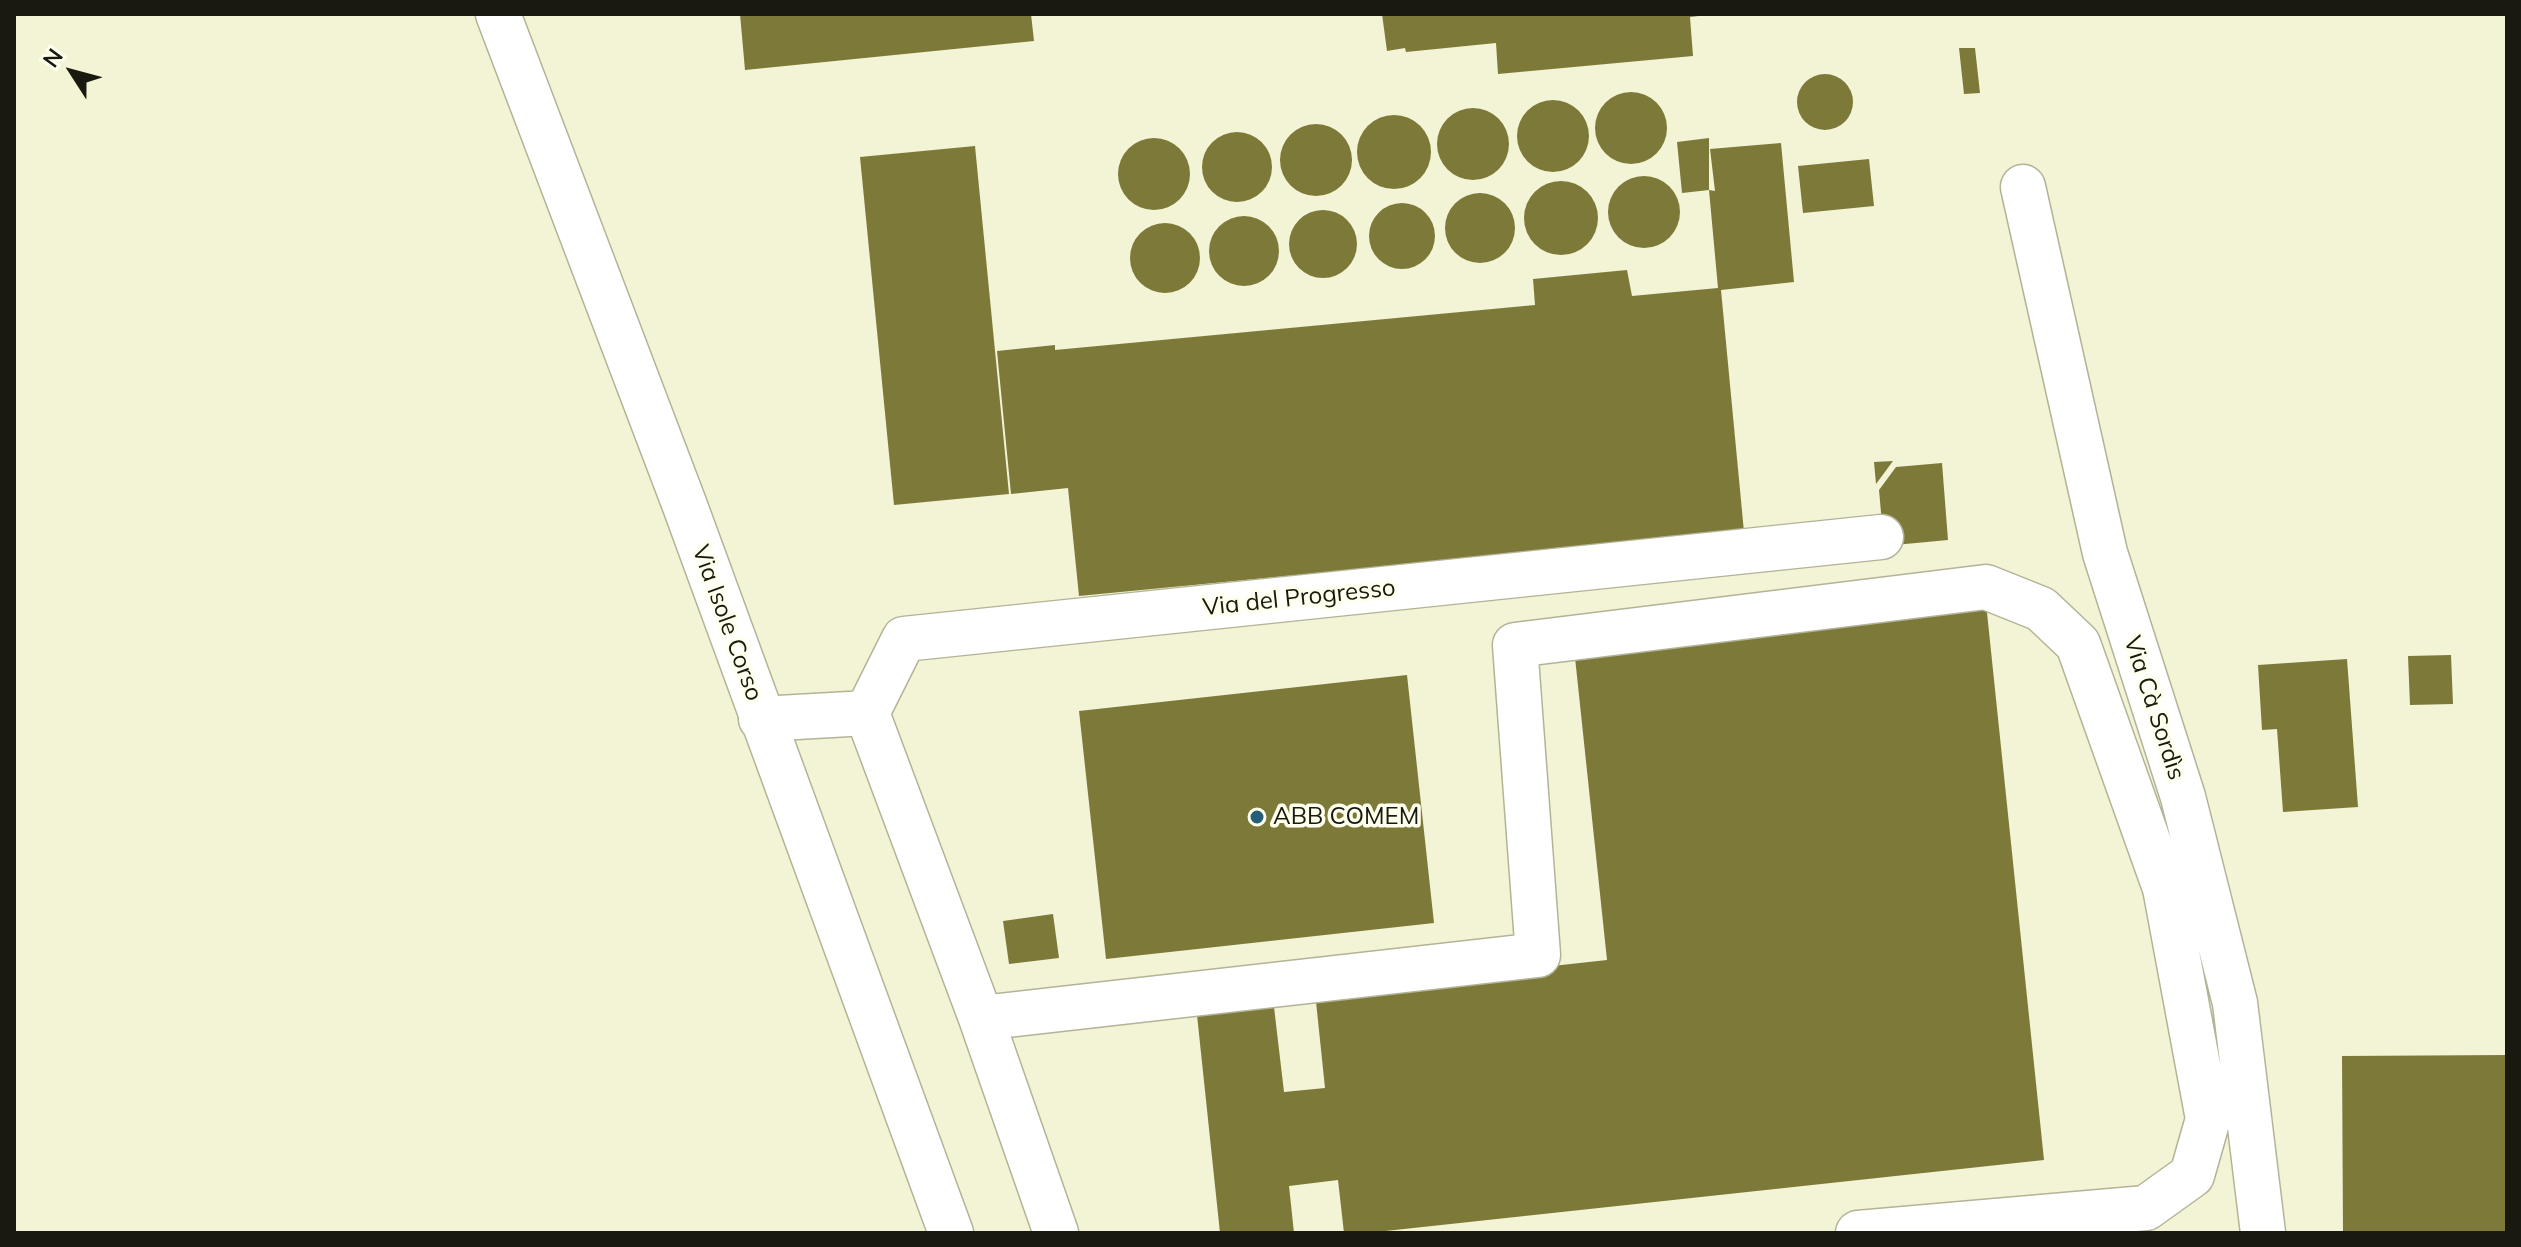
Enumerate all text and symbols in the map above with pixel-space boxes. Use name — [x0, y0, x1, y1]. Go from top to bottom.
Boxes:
north arrow — [32, 32, 112, 112]
text: N — [36, 43, 69, 73]
street label: Via Isole Corso — [686, 541, 768, 705]
street label: Via del Progresso — [1201, 574, 1397, 622]
street label: Via Cà Sordìs — [2117, 632, 2191, 784]
place label: ABB COMEM — [1273, 803, 1419, 831]
marker: ABB COMEM — [1248, 808, 1266, 826]

